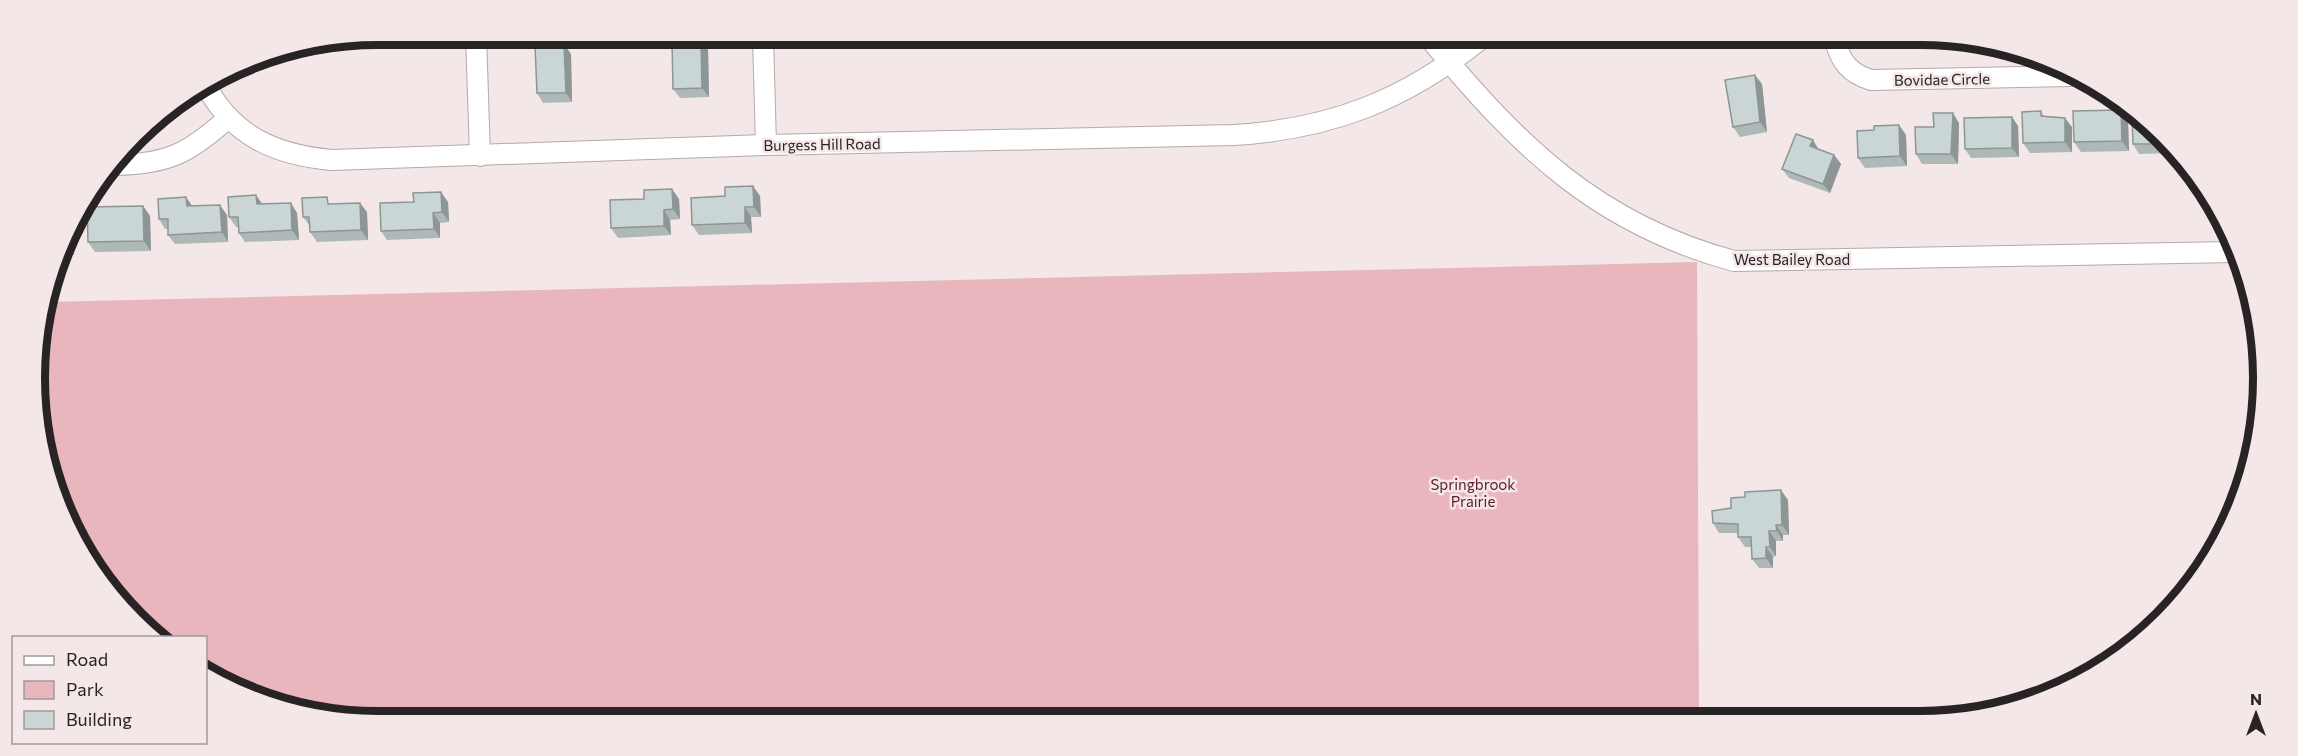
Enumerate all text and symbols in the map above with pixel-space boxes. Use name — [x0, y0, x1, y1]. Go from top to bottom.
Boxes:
street label: Bovidae Circle — [1894, 69, 1990, 89]
street label: Burgess Hill Road — [763, 134, 881, 154]
street label: West Bailey Road — [1734, 250, 1850, 268]
park label: Springbrook Prairie — [1431, 475, 1515, 510]
legend — [12, 636, 207, 744]
text: Road — [66, 648, 108, 670]
text: Park — [66, 678, 104, 700]
north arrow — [2226, 684, 2286, 744]
text: N — [2250, 689, 2262, 708]
text: Building — [66, 708, 132, 730]

